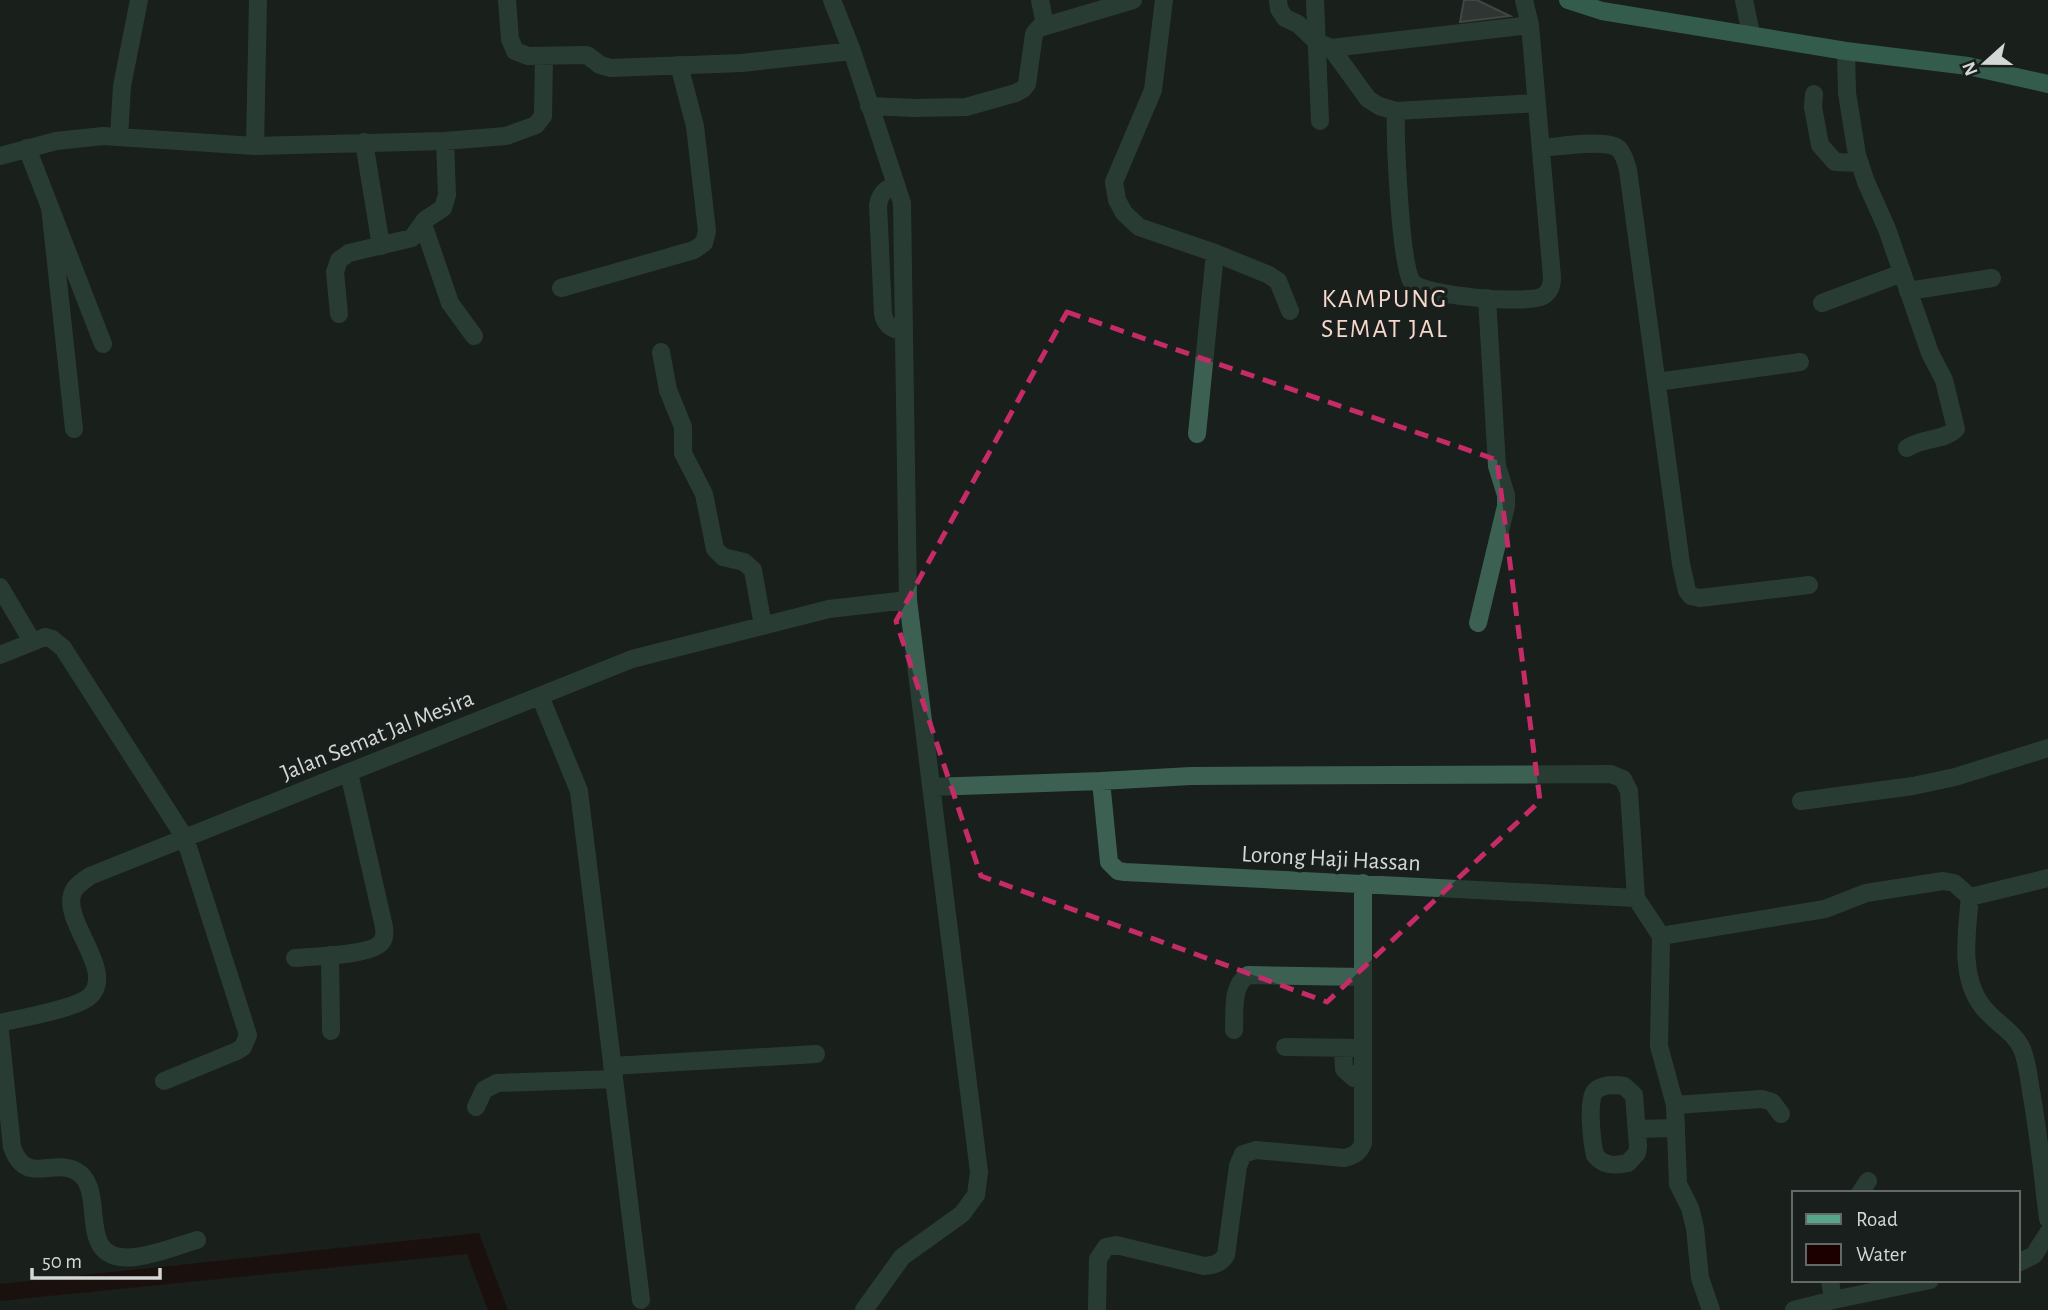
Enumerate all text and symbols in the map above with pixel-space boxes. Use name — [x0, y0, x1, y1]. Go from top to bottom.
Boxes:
north arrow — [1950, 28, 2020, 98]
text: N — [1959, 59, 1982, 78]
district label: KAMPUNG SEMAT JAL — [1321, 286, 1449, 342]
street label: Jalan Semat Jal Mesira — [278, 686, 477, 786]
street label: Lorong Haji Hassan — [1241, 842, 1421, 876]
legend — [1792, 1191, 2020, 1282]
text: Road — [1856, 1209, 1898, 1230]
scale bar — [32, 1236, 159, 1280]
text: Water — [1856, 1244, 1906, 1265]
text: 50 m — [42, 1251, 82, 1272]

